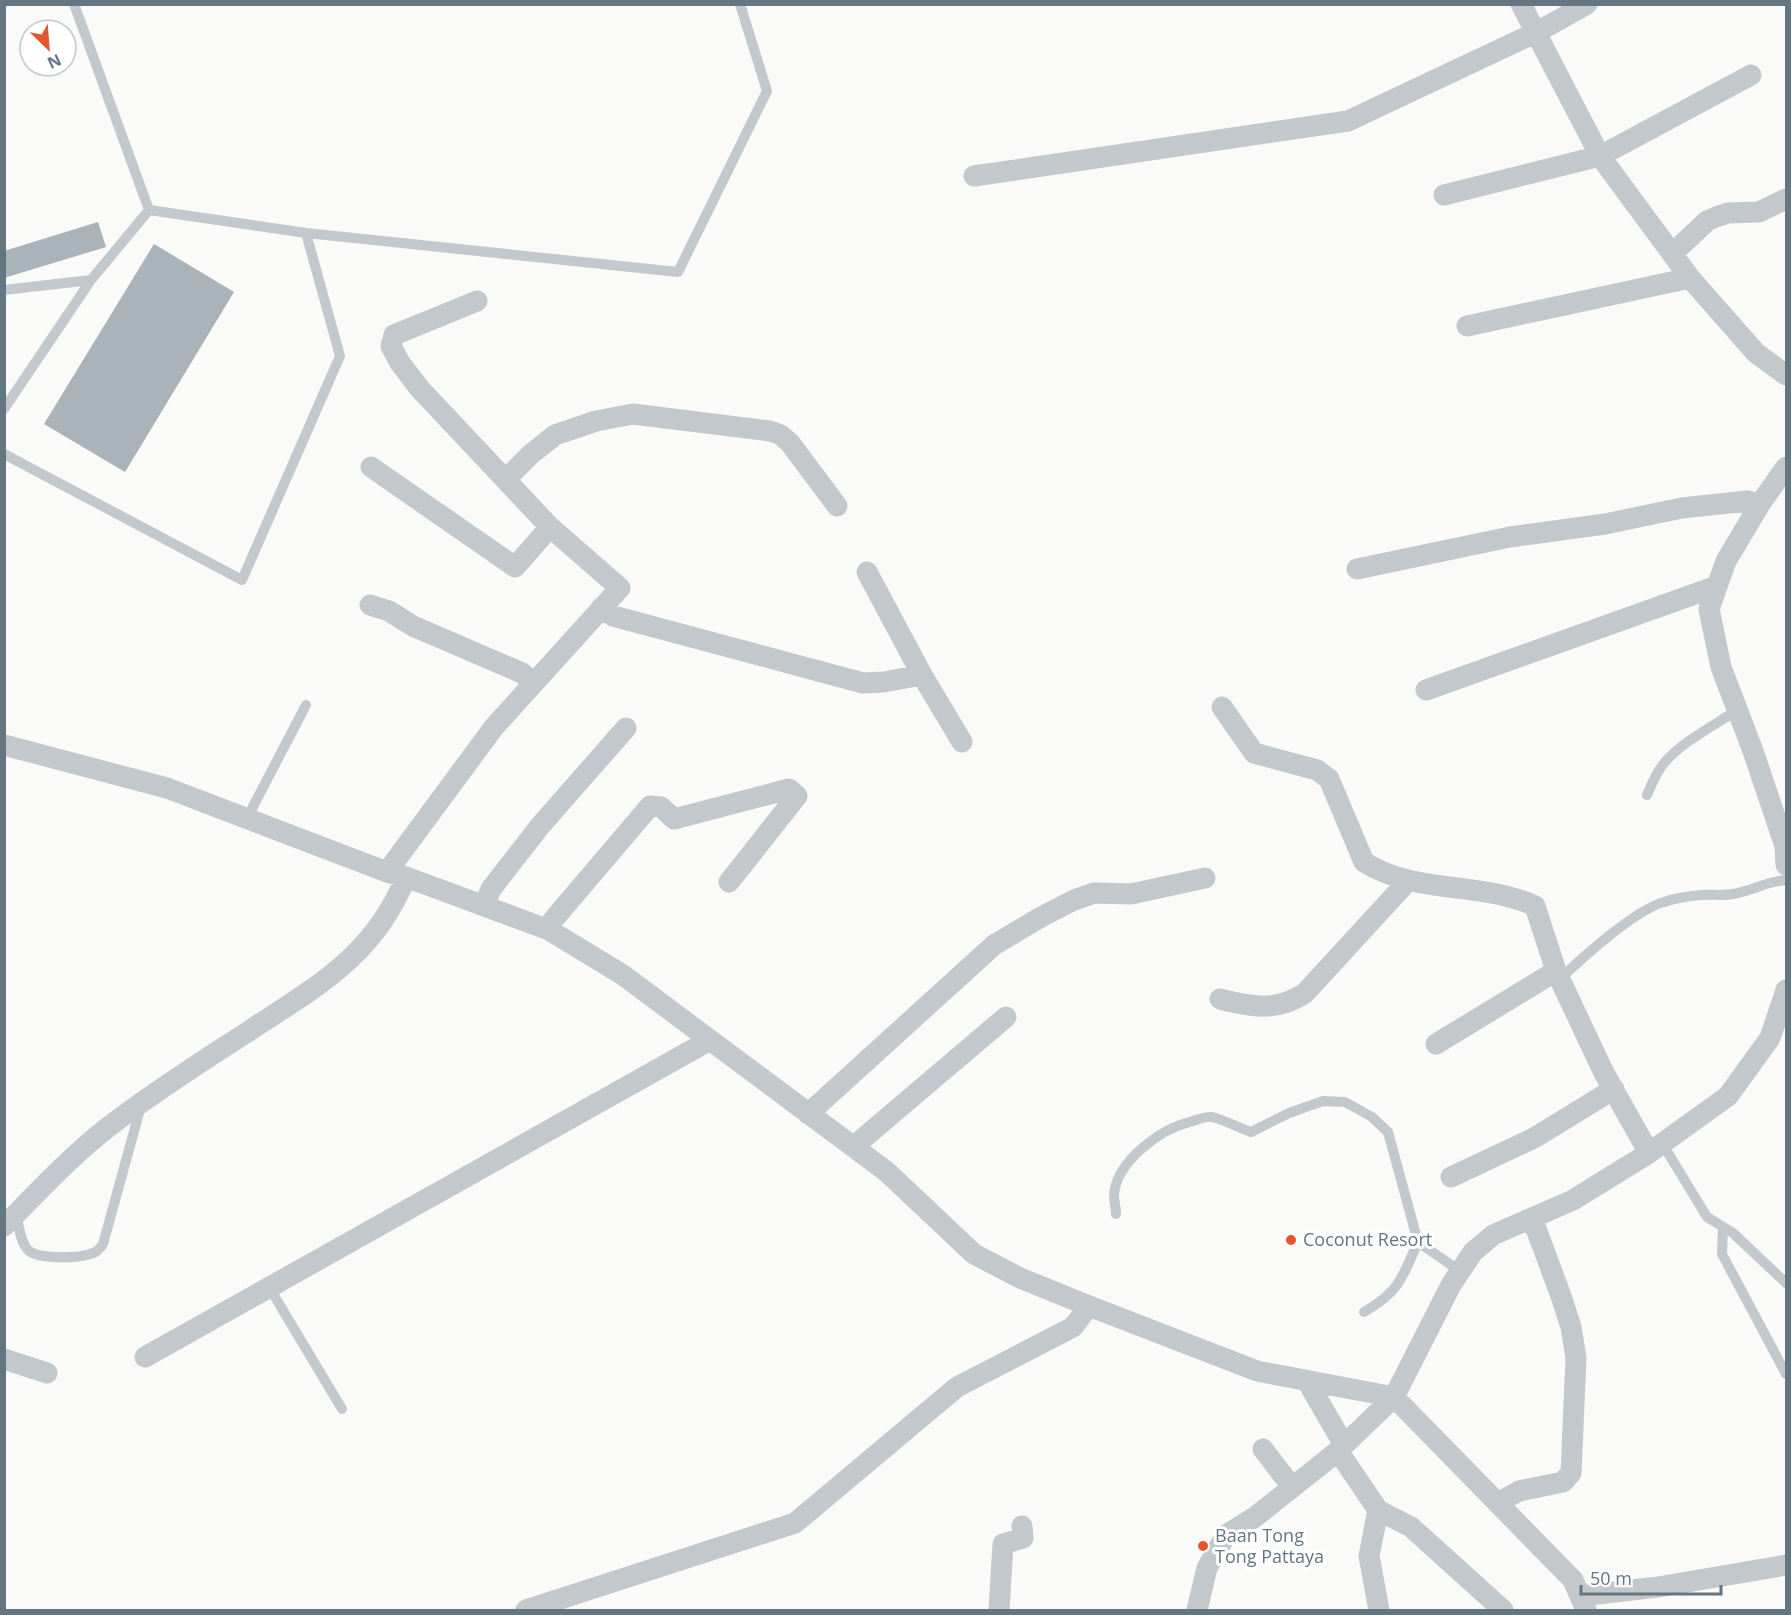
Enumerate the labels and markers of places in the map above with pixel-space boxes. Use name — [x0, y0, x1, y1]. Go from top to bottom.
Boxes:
place label: Coconut Resort — [1303, 1227, 1432, 1251]
marker: Coconut Resort — [1284, 1233, 1298, 1247]
place label: Baan Tong Tong Pattaya — [1215, 1523, 1324, 1568]
marker: Baan Tong Tong Pattaya — [1196, 1539, 1210, 1553]

